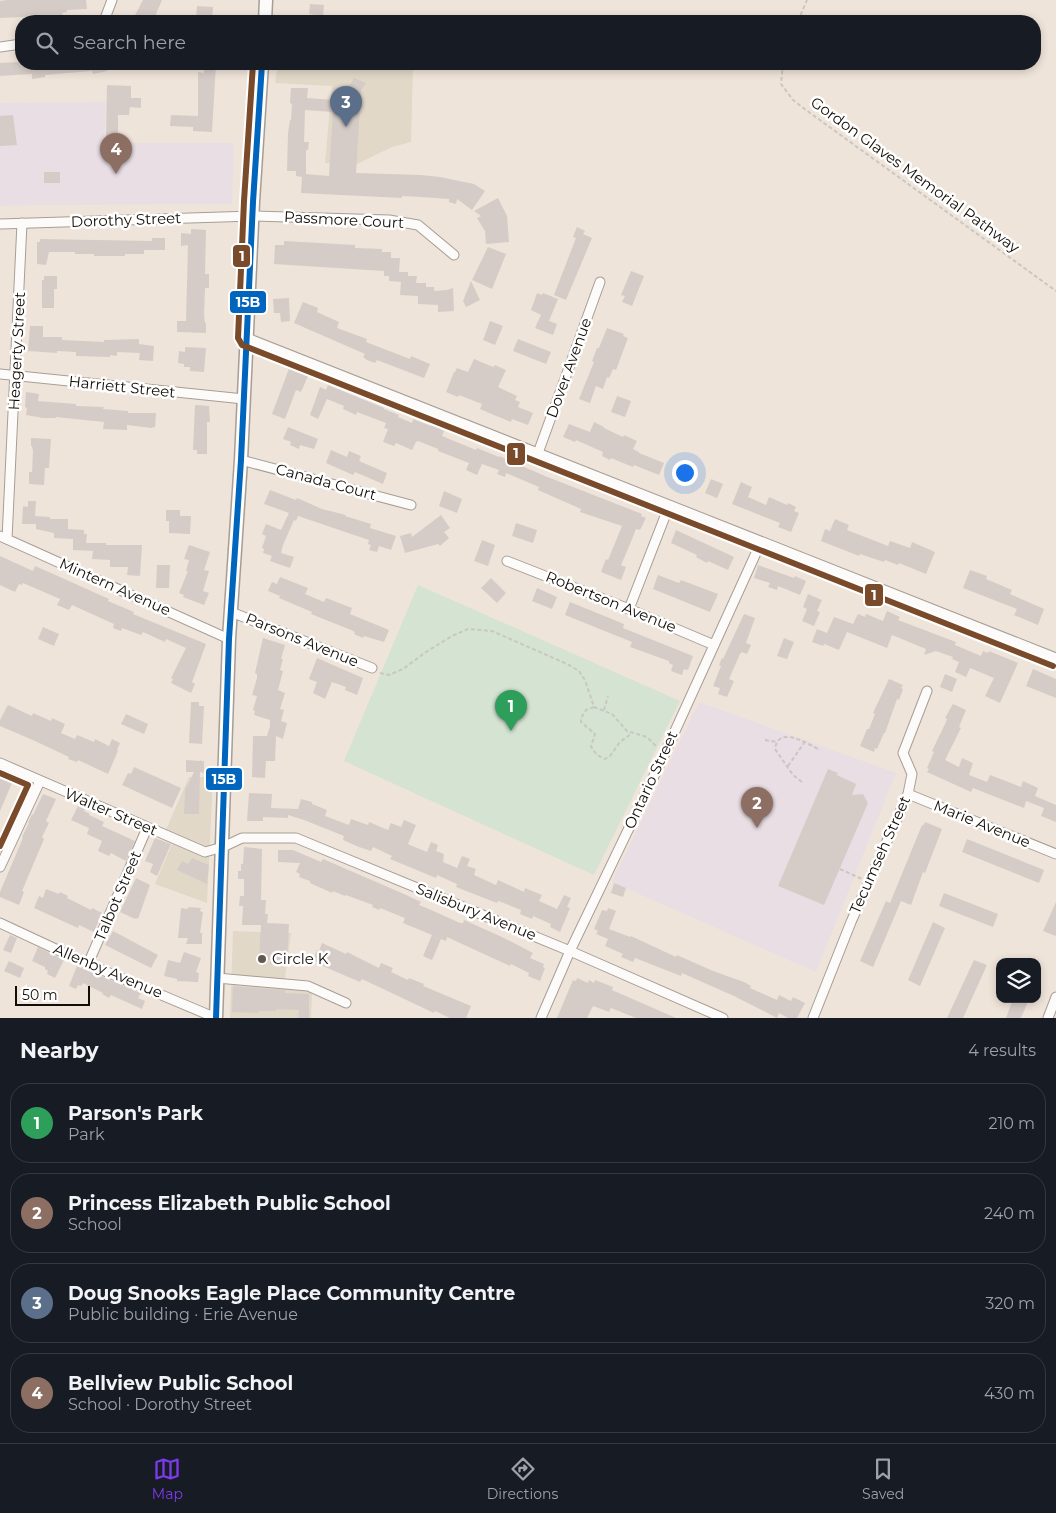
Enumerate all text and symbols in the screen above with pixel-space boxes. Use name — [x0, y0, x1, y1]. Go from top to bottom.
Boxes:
search box — [15, 15, 1041, 70]
icon: search — [33, 29, 61, 57]
text: Search here — [73, 31, 186, 54]
pin: 3 — [330, 86, 362, 127]
street label: Gordon Glaves Memorial Pathway — [807, 92, 1024, 257]
pin: 4 — [100, 133, 132, 174]
street label: Passmore Court — [283, 207, 405, 232]
street label: Dorothy Street — [70, 208, 181, 231]
line badge: 1 — [232, 244, 251, 268]
text: 1 — [239, 247, 245, 265]
line badge: 15B — [229, 290, 267, 314]
street label: Heagerty Street — [4, 291, 29, 411]
text: 15B — [236, 293, 261, 311]
street label: Dover Avenue — [542, 315, 595, 420]
street label: Harriett Street — [68, 371, 176, 402]
line badge: 1 — [506, 442, 526, 466]
text: 1 — [513, 444, 519, 462]
street label: Canada Court — [274, 459, 379, 504]
your location — [672, 460, 698, 486]
street label: Mintern Avenue — [57, 553, 174, 620]
street label: Robertson Avenue — [543, 567, 679, 636]
line badge: 1 — [864, 583, 884, 607]
text: 1 — [871, 586, 877, 604]
street label: Parsons Avenue — [243, 608, 361, 671]
pin: 1 — [495, 690, 527, 731]
street label: Ontario Street — [620, 728, 682, 832]
line badge: 15B — [205, 767, 243, 791]
text: 15B — [212, 770, 237, 788]
street label: Walter Street — [62, 783, 160, 840]
pin: 2 — [741, 787, 773, 828]
street label: Tecumseh Street — [845, 793, 914, 917]
street label: Marie Avenue — [931, 795, 1033, 852]
street label: Talbot Street — [90, 848, 145, 944]
street label: Salisbury Avenue — [413, 879, 539, 944]
street label: Allenby Avenue — [51, 939, 166, 1002]
place label: Circle K — [272, 949, 329, 968]
marker: Circle K — [256, 953, 268, 965]
map controls — [996, 958, 1041, 1003]
button: layers — [996, 958, 1041, 1003]
scale bar — [15, 983, 90, 1006]
text: 50 m — [22, 986, 58, 1004]
text: Nearby — [20, 1038, 99, 1063]
text: 4 results — [968, 1041, 1036, 1060]
text: Parson's Park — [68, 1102, 203, 1125]
text: 1 — [34, 1114, 40, 1133]
text: 210 m — [988, 1114, 1035, 1133]
text: Park — [68, 1125, 105, 1144]
text: Princess Elizabeth Public School — [68, 1192, 391, 1215]
text: 2 — [32, 1204, 42, 1223]
text: 240 m — [984, 1204, 1035, 1223]
text: School — [68, 1215, 122, 1234]
text: Doug Snooks Eagle Place Community Centre — [68, 1282, 515, 1305]
text: 3 — [32, 1294, 42, 1313]
text: 320 m — [985, 1294, 1035, 1313]
text: Public building · Erie Avenue — [68, 1305, 298, 1324]
text: Bellview Public School — [68, 1372, 293, 1395]
text: 4 — [31, 1384, 43, 1403]
text: 430 m — [984, 1384, 1035, 1403]
text: School · Dorothy Street — [68, 1395, 252, 1414]
tab: Map — [152, 1455, 183, 1503]
tab: Directions — [487, 1455, 558, 1503]
tab: Saved — [862, 1455, 904, 1503]

